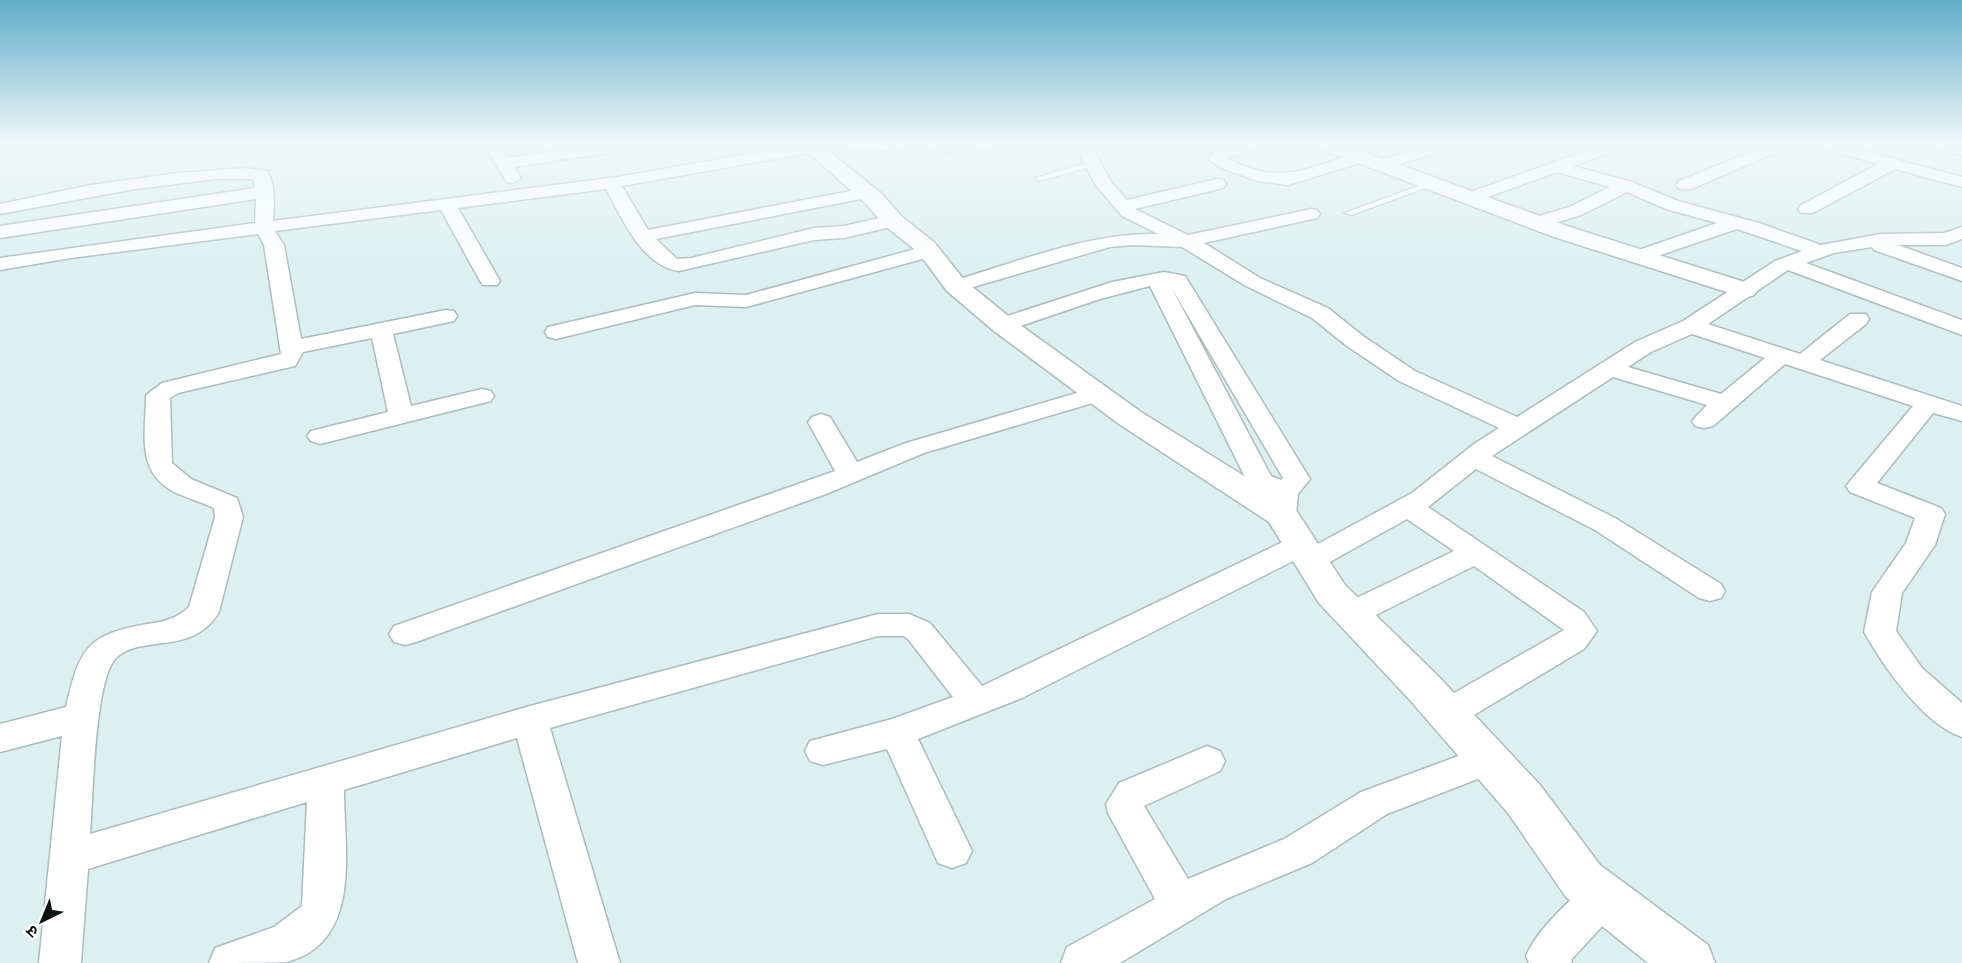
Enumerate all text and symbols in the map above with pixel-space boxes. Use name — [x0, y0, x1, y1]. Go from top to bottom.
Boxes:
north arrow — [12, 891, 72, 951]
text: उ — [21, 921, 42, 942]

